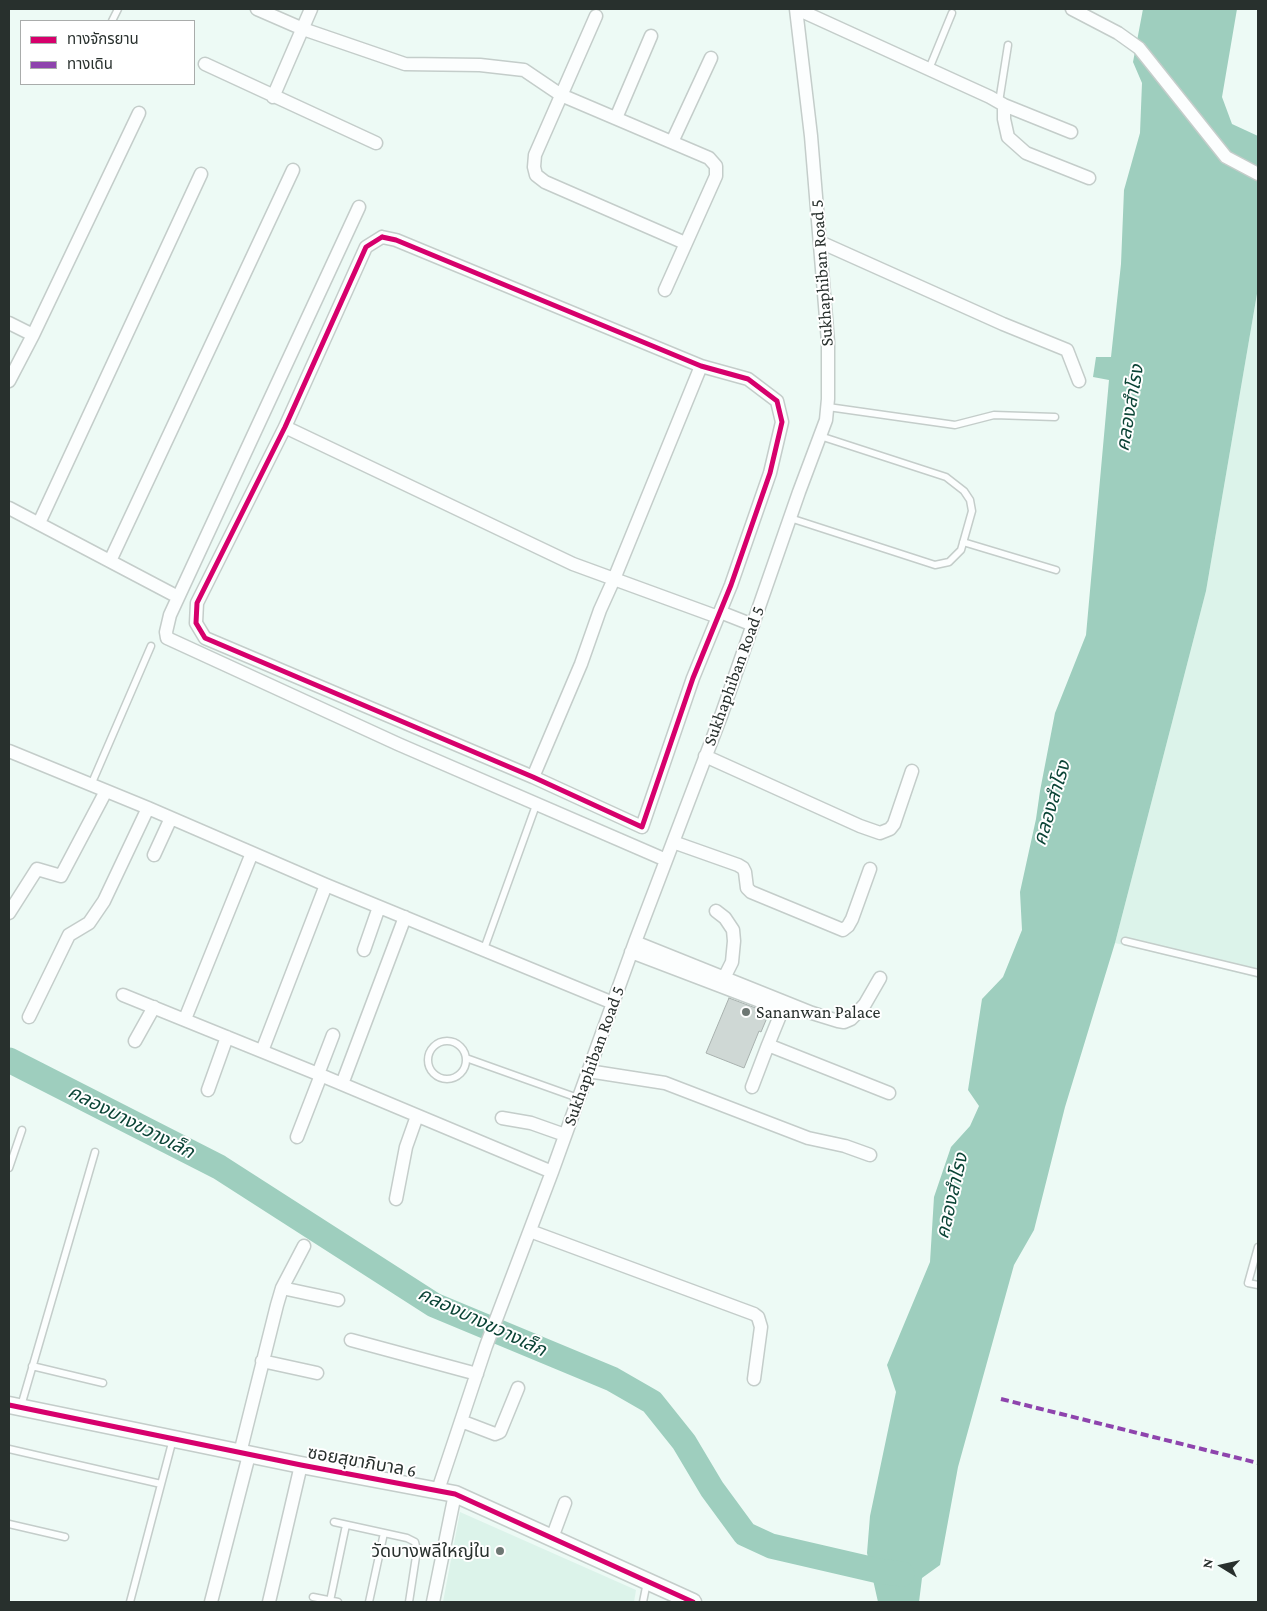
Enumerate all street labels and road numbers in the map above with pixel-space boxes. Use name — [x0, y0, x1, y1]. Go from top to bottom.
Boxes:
street label: Sukhaphiban Road 5 — [806, 199, 838, 347]
street label: Sukhaphiban Road 5 — [699, 603, 769, 749]
street label: Sukhaphiban Road 5 — [559, 983, 629, 1129]
street label: ซอยสุขาภิบาล 6 — [306, 1442, 418, 1482]

